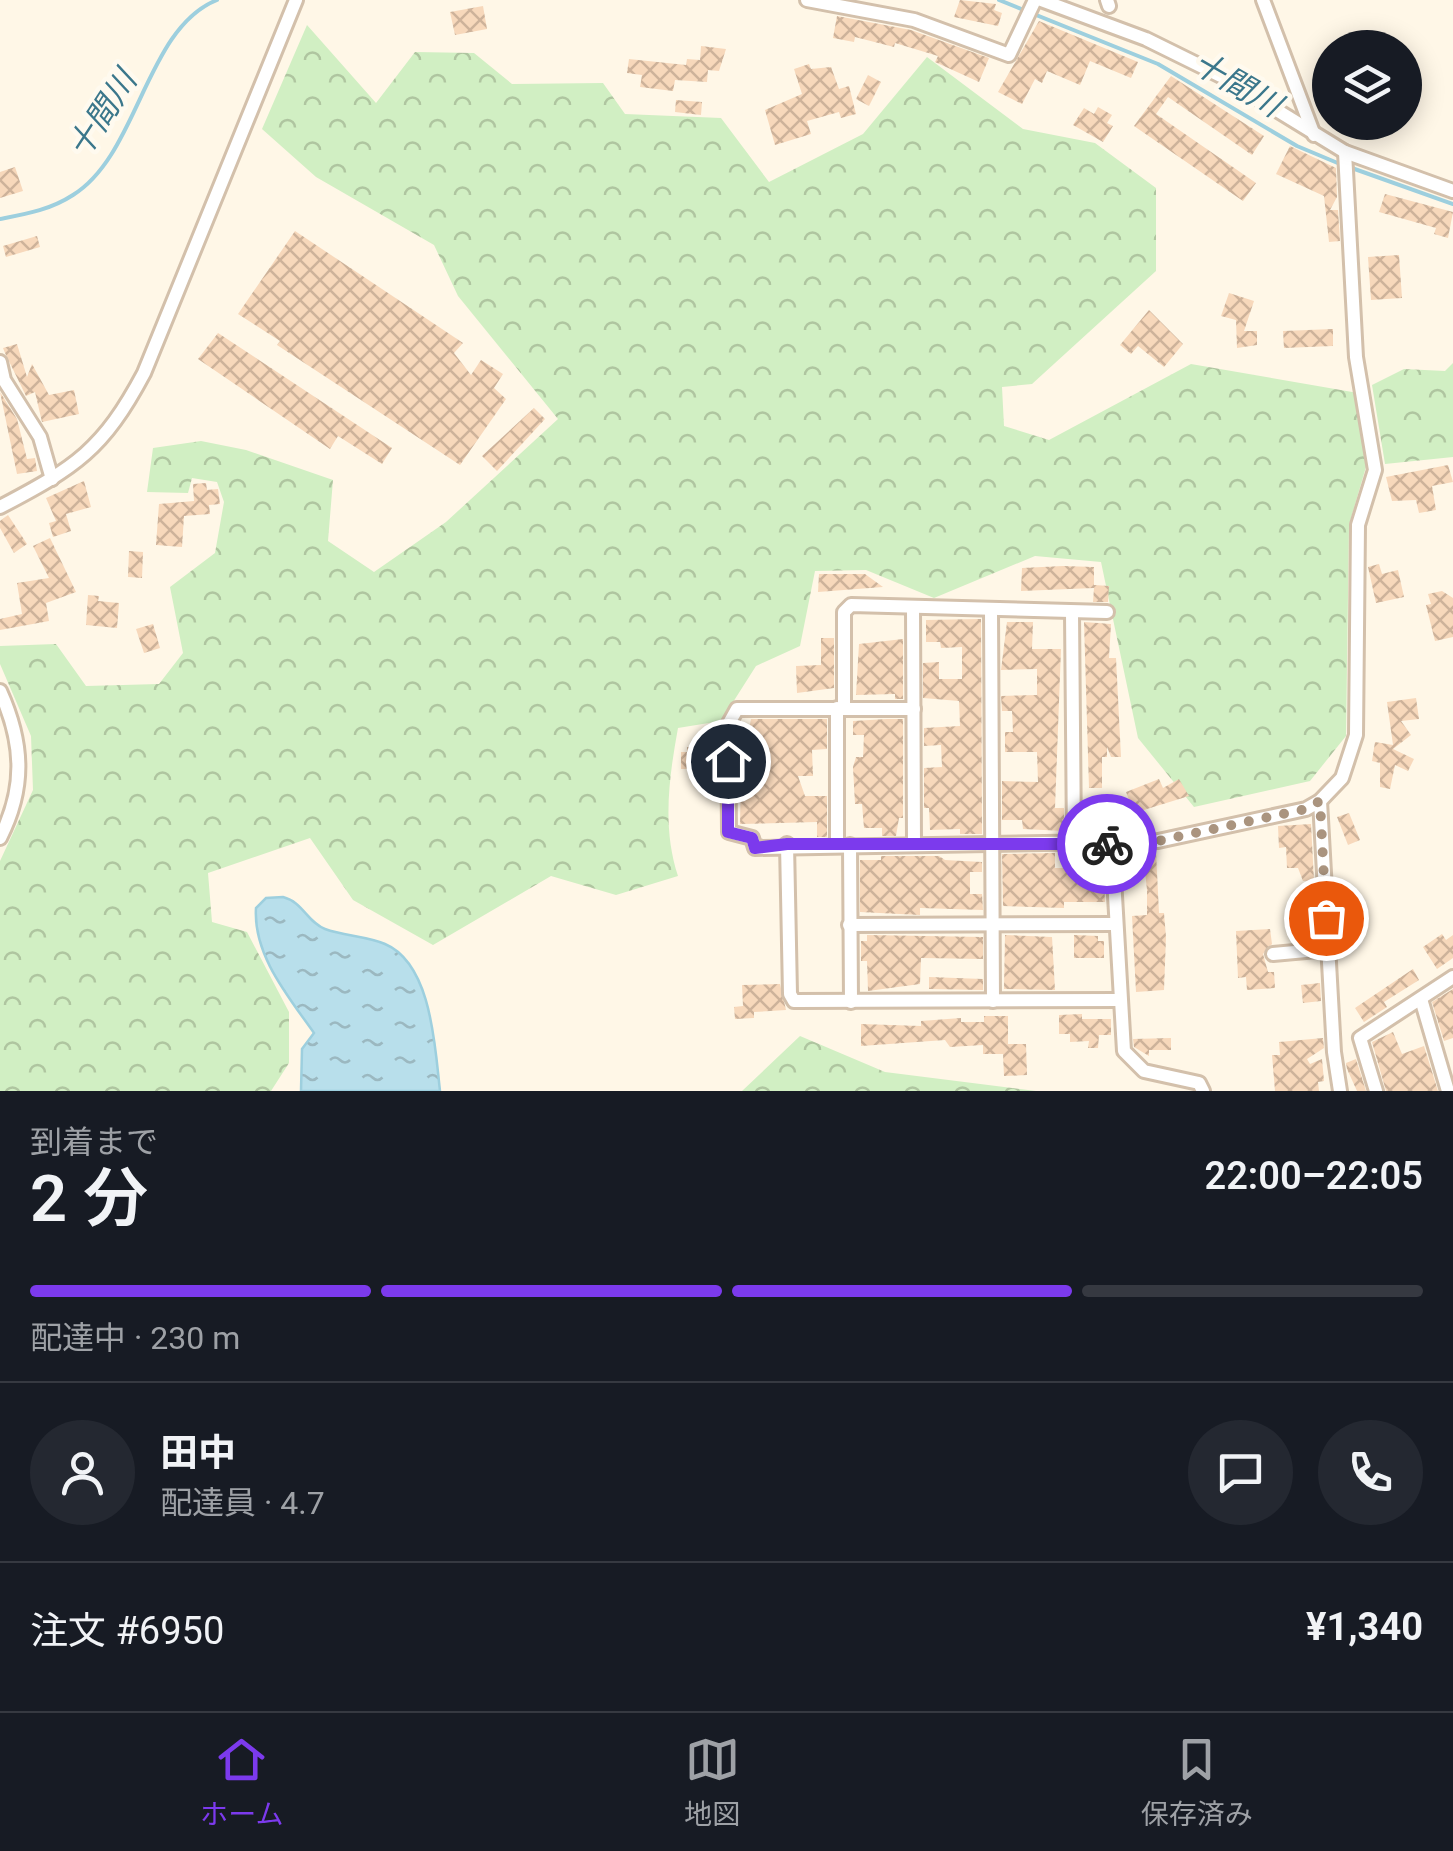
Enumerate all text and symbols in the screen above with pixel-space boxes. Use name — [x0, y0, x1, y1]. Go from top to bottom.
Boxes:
map controls — [1312, 30, 1422, 140]
button: layers — [1312, 30, 1422, 140]
water label: 十間川 — [1186, 44, 1291, 126]
water label: 十間川 — [60, 61, 146, 165]
pin — [686, 719, 771, 804]
icon: home — [701, 734, 756, 789]
courier — [1057, 794, 1157, 894]
icon: bike — [1080, 817, 1135, 872]
pin — [1284, 876, 1369, 961]
icon: bag — [1299, 891, 1354, 946]
text: 到着まで — [30, 1123, 158, 1161]
text: 22:00–22:05 — [1204, 1154, 1423, 1198]
text: 2 分 — [30, 1161, 148, 1237]
text: 配達中 · 230 m — [30, 1319, 240, 1357]
button: person — [30, 1420, 135, 1525]
button: chat — [1188, 1420, 1293, 1525]
button: phone — [1318, 1420, 1423, 1525]
text: 田中 — [160, 1431, 236, 1475]
text: 配達員 · 4.7 — [160, 1484, 325, 1522]
text: ¥1,340 — [1306, 1605, 1423, 1649]
text: 注文 #6950 — [30, 1609, 224, 1653]
tab: ホーム — [200, 1732, 283, 1832]
tab: 地図 — [684, 1732, 740, 1832]
tab: 保存済み — [1141, 1732, 1253, 1832]

